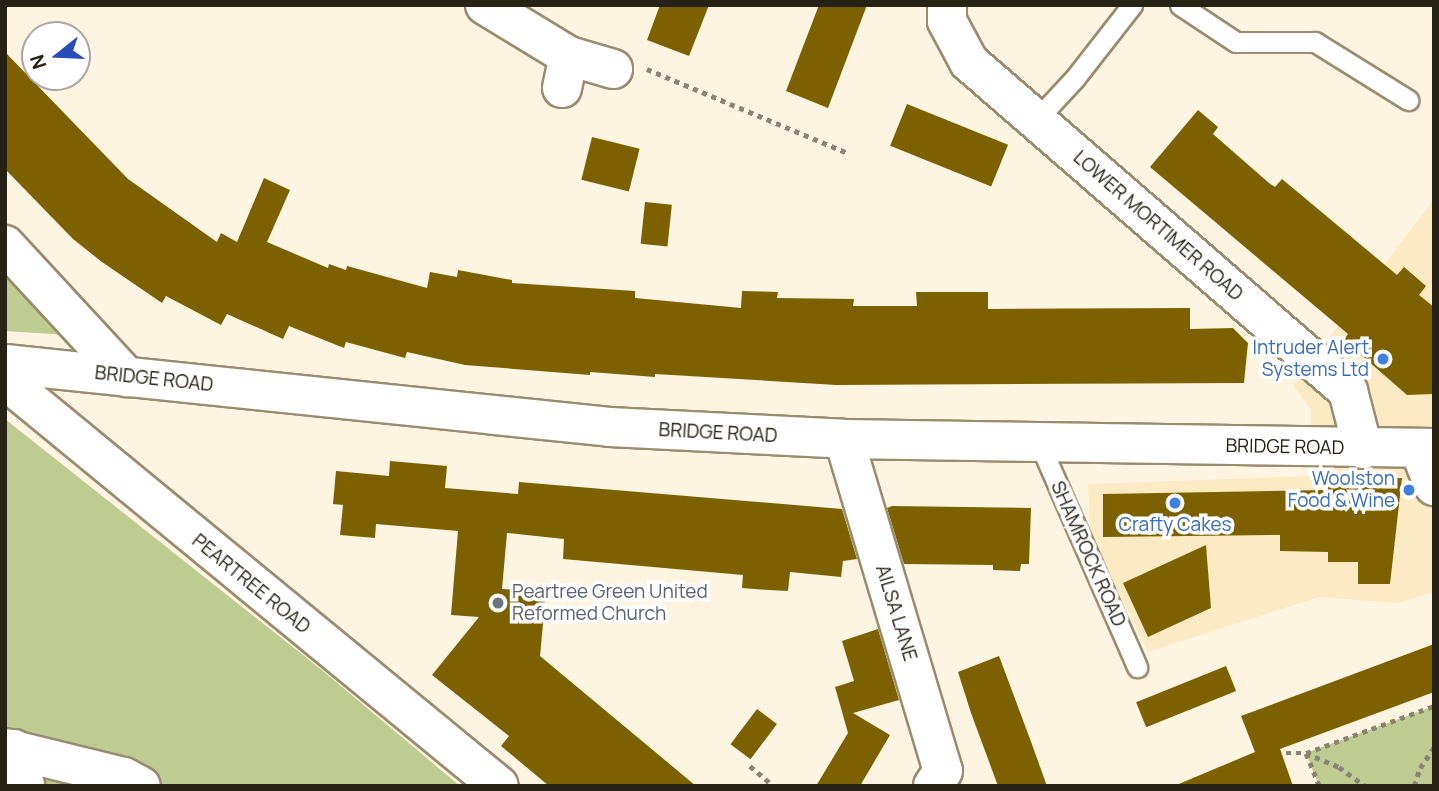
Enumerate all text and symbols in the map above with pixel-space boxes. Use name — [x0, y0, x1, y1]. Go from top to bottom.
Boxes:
north arrow — [21, 21, 91, 91]
text: N — [23, 51, 52, 72]
street label: LOWER MORTIMER ROAD — [1069, 146, 1247, 306]
place label: Intruder Alert Systems Ltd — [1252, 337, 1369, 381]
marker: Intruder Alert Systems Ltd — [1375, 351, 1391, 367]
street label: BRIDGE ROAD — [94, 361, 214, 397]
street label: BRIDGE ROAD — [658, 419, 778, 447]
street label: BRIDGE ROAD — [1225, 435, 1345, 459]
place label: Woolston Food & Wine — [1288, 468, 1395, 512]
street label: SHAMROCK ROAD — [1046, 478, 1130, 630]
marker: Woolston Food & Wine — [1401, 482, 1417, 498]
marker: Crafty Cakes — [1167, 495, 1183, 511]
place label: Crafty Cakes — [1119, 514, 1231, 536]
street label: PEARTREE ROAD — [187, 529, 315, 639]
street label: AILSA LANE — [871, 562, 921, 664]
place label: Peartree Green United Reformed Church — [512, 581, 708, 625]
marker: Peartree Green United Reformed Church — [490, 595, 506, 611]

